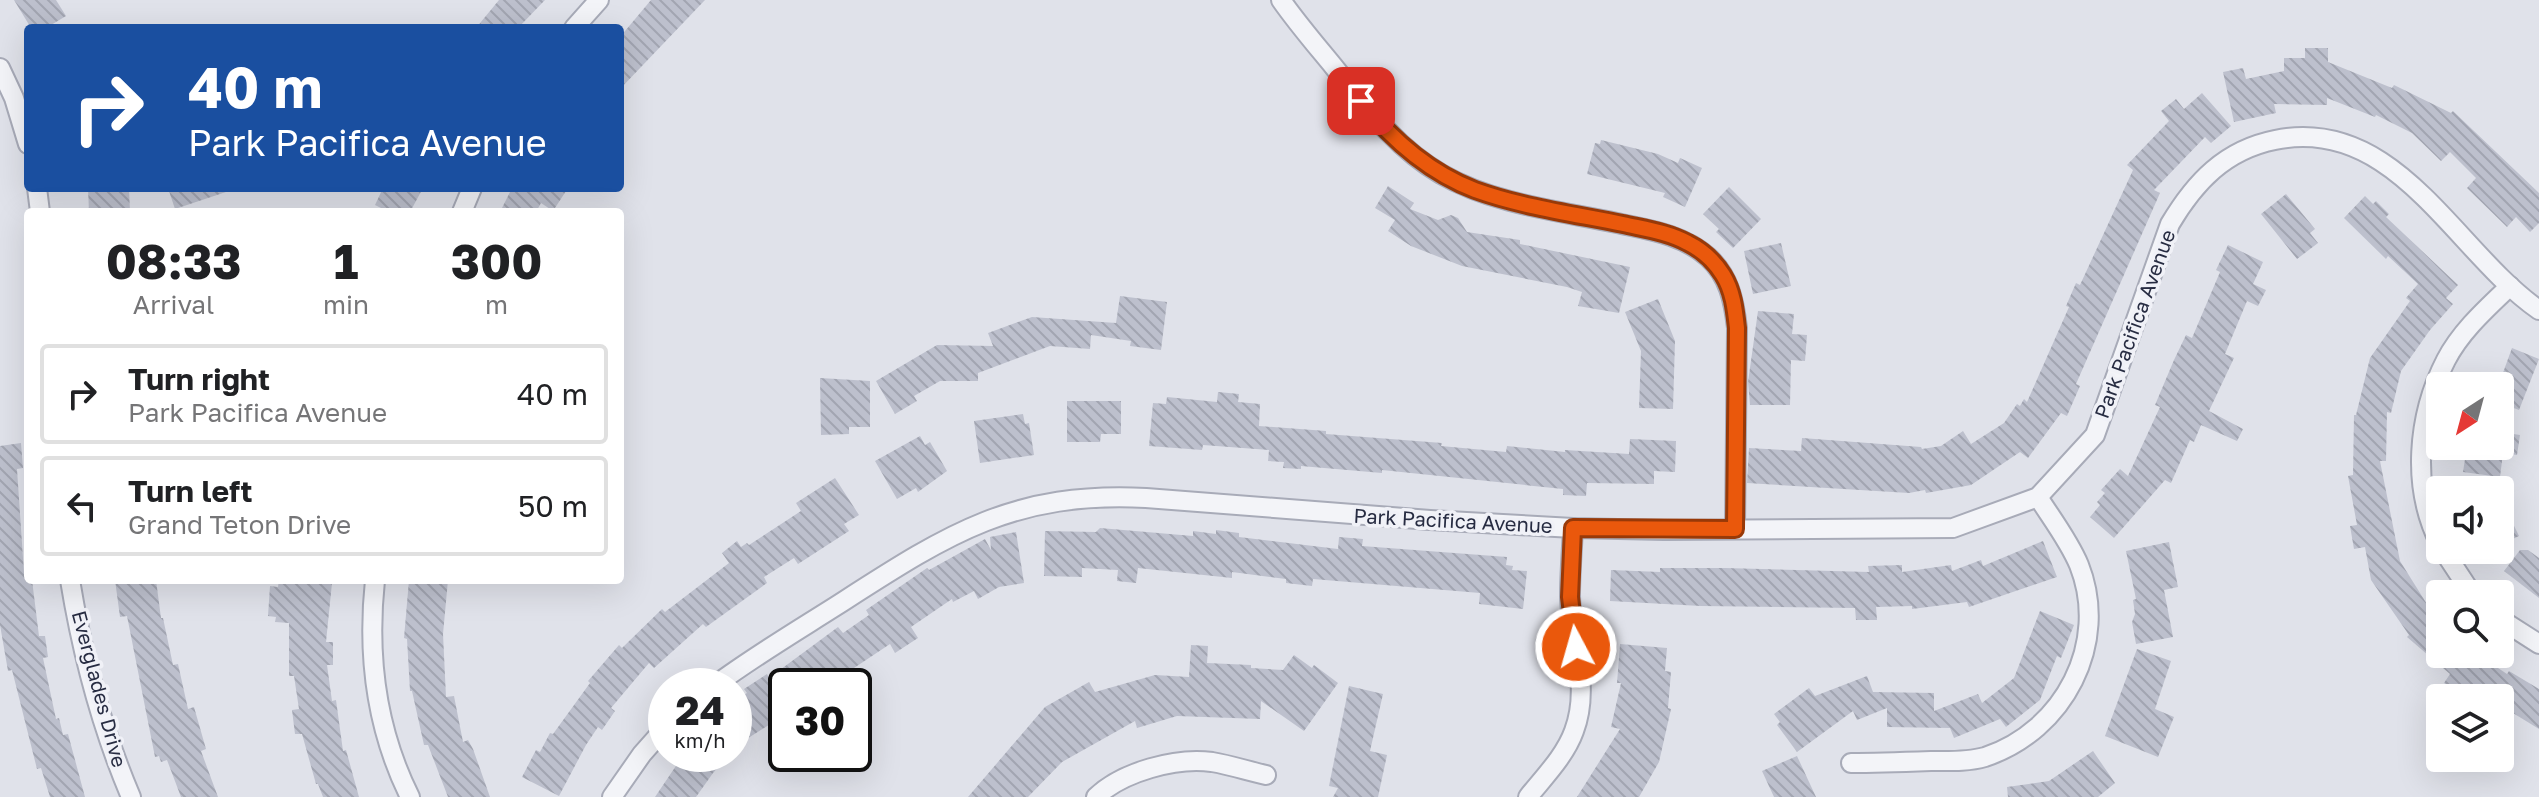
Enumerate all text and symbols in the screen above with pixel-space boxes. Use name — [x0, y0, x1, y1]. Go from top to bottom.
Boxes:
text: 40 m — [188, 53, 322, 120]
icon: right — [56, 56, 160, 160]
pin — [1327, 67, 1395, 135]
icon: arrive — [1339, 79, 1383, 123]
text: Park Pacifica Avenue — [188, 121, 547, 164]
street label: Park Pacifica Avenue — [2089, 226, 2179, 421]
text: 08:33 — [106, 232, 241, 290]
text: 1 — [334, 232, 358, 290]
text: 300 — [451, 232, 542, 290]
text: Arrival — [133, 289, 214, 320]
text: min — [323, 289, 369, 320]
text: m — [485, 289, 508, 320]
text: Turn right — [128, 361, 270, 397]
icon: right — [60, 372, 104, 416]
north arrow — [2426, 372, 2514, 460]
map controls — [2426, 372, 2514, 772]
text: 40 m — [517, 376, 588, 412]
text: Park Pacifica Avenue — [128, 397, 387, 428]
text: Turn left — [128, 473, 253, 509]
button: sound — [2426, 476, 2514, 564]
icon: left — [60, 484, 104, 528]
text: 50 m — [518, 488, 588, 524]
street label: Park Pacifica Avenue — [1353, 503, 1553, 537]
text: Grand Teton Drive — [128, 509, 351, 540]
button: search — [2426, 580, 2514, 668]
position arrow — [1534, 605, 1618, 689]
street label: Everglades Drive — [68, 608, 132, 770]
speed limit sign: 30 — [768, 668, 872, 772]
button: layers — [2426, 684, 2514, 772]
text: 24 — [675, 686, 725, 734]
text: km/h — [675, 728, 725, 752]

